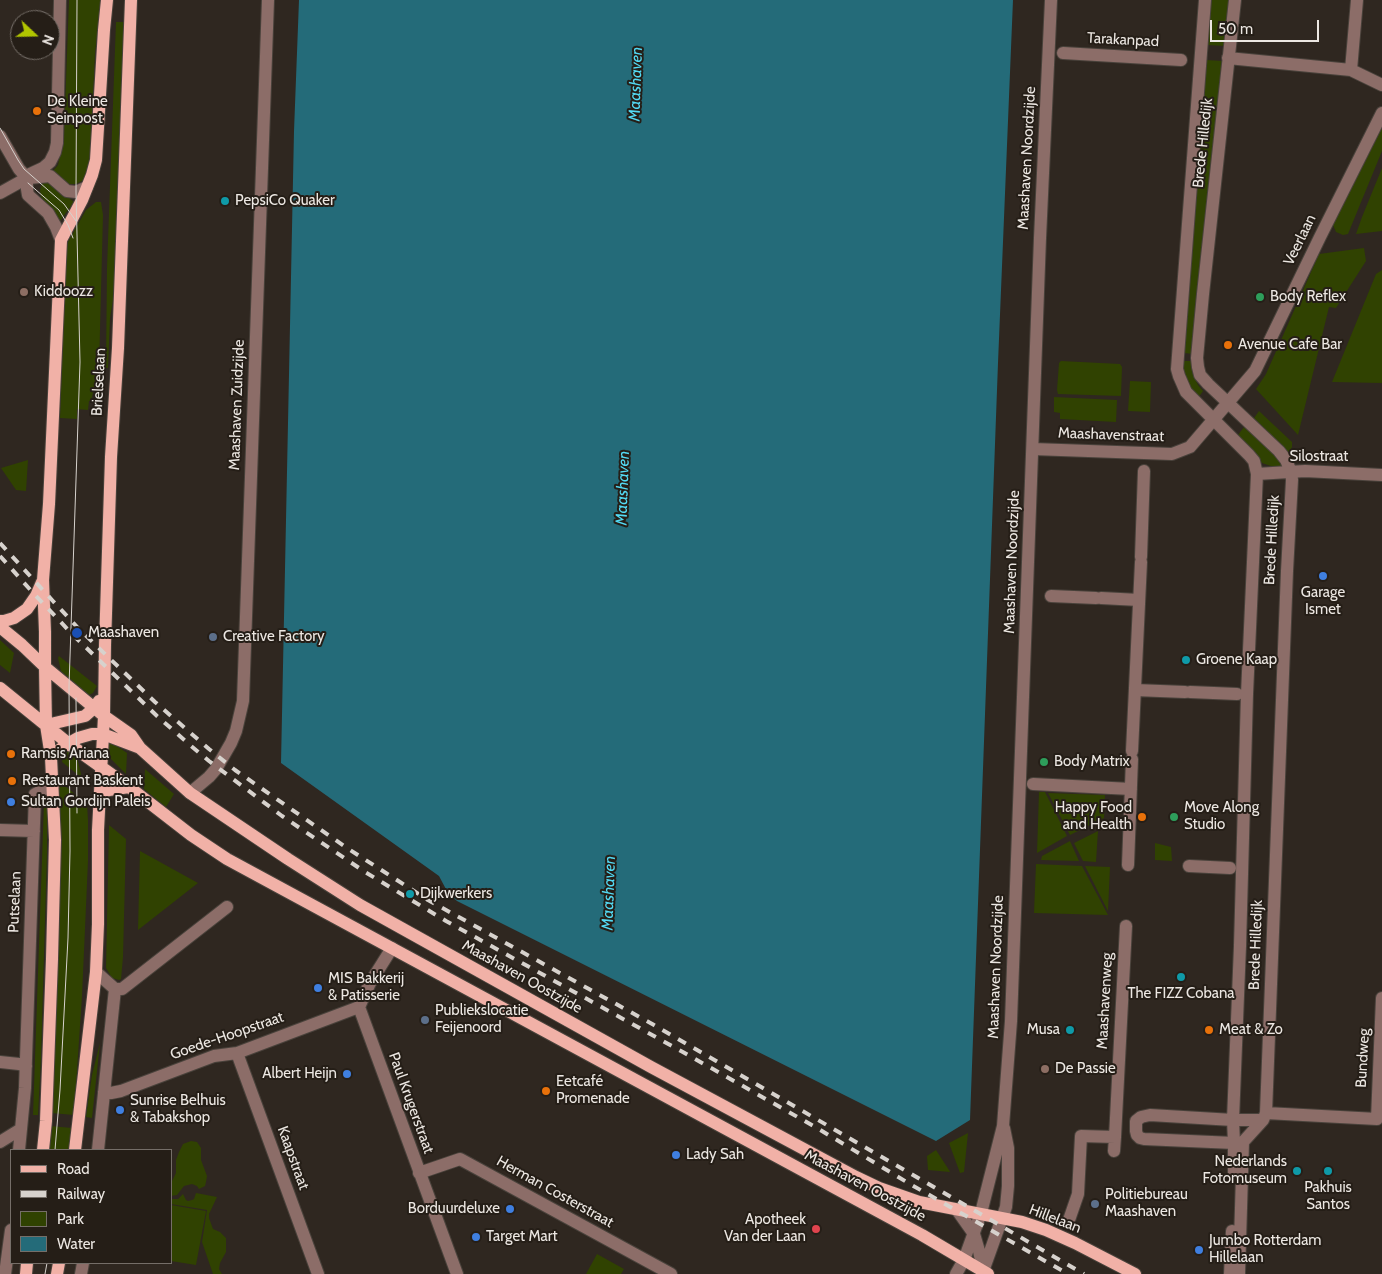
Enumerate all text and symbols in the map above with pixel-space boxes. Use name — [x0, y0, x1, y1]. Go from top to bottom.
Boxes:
north arrow — [10, 10, 60, 60]
scale bar — [1212, 10, 1321, 42]
text: 50 m — [1218, 20, 1253, 38]
street label: Tarakanpad — [1086, 29, 1160, 51]
text: N — [38, 32, 58, 48]
water label: Maashaven — [625, 46, 647, 122]
street label: Maashaven Noordzijde — [1014, 86, 1040, 230]
place label: De Kleine Seinpost — [47, 93, 108, 128]
street label: Brede Hilledijk — [1189, 97, 1217, 189]
marker: De Kleine Seinpost — [31, 105, 43, 117]
place label: PepsiCo Quaker — [235, 192, 335, 210]
marker: PepsiCo Quaker — [219, 195, 231, 207]
street label: Veerlaan — [1280, 211, 1320, 269]
place label: Kiddoozz — [34, 283, 93, 301]
marker: Kiddoozz — [18, 286, 30, 298]
place label: Body Reflex — [1270, 288, 1346, 306]
marker: Body Reflex — [1254, 291, 1266, 303]
place label: Avenue Cafe Bar — [1238, 336, 1342, 354]
street label: Maashaven Zuidzijde — [226, 339, 248, 471]
marker: Avenue Cafe Bar — [1222, 339, 1234, 351]
street label: Brielselaan — [88, 347, 110, 417]
street label: Maashavenstraat — [1058, 424, 1164, 446]
street label: Silostraat — [1290, 448, 1348, 466]
water label: Maashaven — [612, 450, 634, 526]
street label: Maashaven Noordzijde — [1000, 490, 1024, 634]
street label: Brede Hilledijk — [1261, 494, 1283, 586]
marker: Garage Ismet — [1317, 570, 1329, 582]
place label: Garage Ismet — [1301, 584, 1345, 619]
place label: Maashaven — [88, 624, 159, 642]
marker: Maashaven — [70, 626, 84, 640]
place label: Creative Factory — [223, 628, 325, 646]
marker: Creative Factory — [207, 631, 219, 643]
place label: Groene Kaap — [1196, 651, 1277, 669]
marker: Groene Kaap — [1180, 654, 1192, 666]
place label: Ramsis Ariana — [21, 745, 109, 763]
marker: Ramsis Ariana — [5, 748, 17, 760]
place label: Body Matrix — [1054, 753, 1130, 771]
marker: Body Matrix — [1038, 756, 1050, 768]
place label: Restaurant Baskent — [22, 772, 143, 790]
marker: Restaurant Baskent — [6, 775, 18, 787]
place label: Sultan Gordijn Paleis — [21, 793, 150, 811]
marker: Sultan Gordijn Paleis — [5, 796, 17, 808]
place label: Happy Food and Health — [1055, 799, 1132, 834]
place label: Move Along Studio — [1184, 799, 1259, 834]
marker: Happy Food and Health — [1136, 811, 1148, 823]
marker: Move Along Studio — [1168, 811, 1180, 823]
water label: Maashaven — [598, 855, 620, 931]
street label: Putselaan — [5, 871, 25, 933]
place label: Dijkwerkers — [420, 885, 492, 903]
marker: Dijkwerkers — [404, 888, 416, 900]
street label: Maashaven Noordzijde — [984, 895, 1008, 1039]
street label: Brede Hilledijk — [1245, 900, 1267, 990]
street label: Maashaven Oostzijde — [459, 936, 585, 1018]
street label: Maashavenweg — [1093, 952, 1117, 1050]
place label: MIS Bakkerij & Patisserie — [328, 970, 404, 1005]
marker: The FIZZ Cobana — [1175, 971, 1187, 983]
marker: MIS Bakkerij & Patisserie — [312, 982, 324, 994]
place label: The FIZZ Cobana — [1128, 985, 1234, 1003]
place label: Publiekslocatie Feijenoord — [435, 1002, 528, 1037]
street label: Goede-Hoopstraat — [168, 1008, 286, 1064]
marker: Publiekslocatie Feijenoord — [419, 1014, 431, 1026]
place label: Musa — [1027, 1021, 1060, 1039]
place label: Meat & Zo — [1219, 1021, 1283, 1039]
marker: Musa — [1064, 1024, 1076, 1036]
marker: Meat & Zo — [1203, 1024, 1215, 1036]
street label: Bundweg — [1352, 1028, 1374, 1088]
street label: Paul Krugerstraat — [384, 1050, 438, 1156]
place label: De Passie — [1055, 1060, 1116, 1078]
marker: De Passie — [1039, 1063, 1051, 1075]
place label: Albert Heijn — [262, 1065, 337, 1083]
marker: Albert Heijn — [341, 1068, 353, 1080]
place label: Eetcafé Promenade — [556, 1073, 630, 1108]
marker: Eetcafé Promenade — [540, 1085, 552, 1097]
place label: Sunrise Belhuis & Tabakshop — [130, 1092, 226, 1127]
marker: Sunrise Belhuis & Tabakshop — [114, 1104, 126, 1116]
street label: Kaapstraat — [273, 1124, 313, 1192]
place label: Lady Sah — [686, 1146, 744, 1164]
street label: Maashaven Oostzijde — [801, 1146, 929, 1226]
legend — [10, 1149, 172, 1264]
marker: Lady Sah — [670, 1149, 682, 1161]
street label: Herman Costerstraat — [493, 1152, 617, 1232]
place label: Nederlands Fotomuseum — [1203, 1153, 1287, 1188]
text: Road — [57, 1160, 90, 1178]
marker: Nederlands Fotomuseum — [1291, 1165, 1303, 1177]
marker: Pakhuis Santos — [1322, 1165, 1334, 1177]
place label: Pakhuis Santos — [1304, 1179, 1352, 1214]
text: Railway — [57, 1185, 105, 1203]
place label: Politiebureau Maashaven — [1105, 1186, 1188, 1221]
marker: Politiebureau Maashaven — [1089, 1198, 1101, 1210]
place label: Borduurdeluxe — [408, 1200, 500, 1218]
street label: Hillelaan — [1026, 1201, 1084, 1237]
marker: Borduurdeluxe — [504, 1203, 516, 1215]
text: Park — [57, 1210, 84, 1228]
place label: Apotheek Van der Laan — [724, 1211, 806, 1246]
marker: Apotheek Van der Laan — [810, 1223, 822, 1235]
place label: Target Mart — [486, 1228, 558, 1246]
marker: Target Mart — [470, 1231, 482, 1243]
place label: Jumbo Rotterdam Hillelaan — [1209, 1232, 1321, 1267]
text: Water — [57, 1235, 95, 1253]
marker: Jumbo Rotterdam Hillelaan — [1193, 1244, 1205, 1256]

